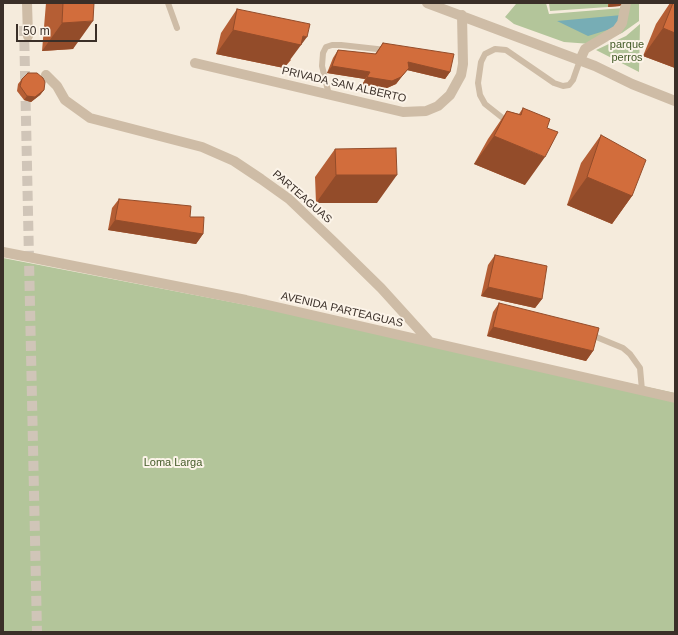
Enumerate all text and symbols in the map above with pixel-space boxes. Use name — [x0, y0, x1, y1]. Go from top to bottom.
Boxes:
scale bar — [18, 16, 99, 42]
text: 50 m — [23, 24, 50, 38]
park label: parque perros — [610, 38, 644, 64]
street label: PRIVADA SAN ALBERTO — [281, 64, 407, 106]
street label: PARTEAGUAS — [270, 168, 334, 226]
street label: AVENIDA PARTEAGUAS — [280, 290, 404, 330]
park label: Loma Larga — [144, 456, 202, 470]

